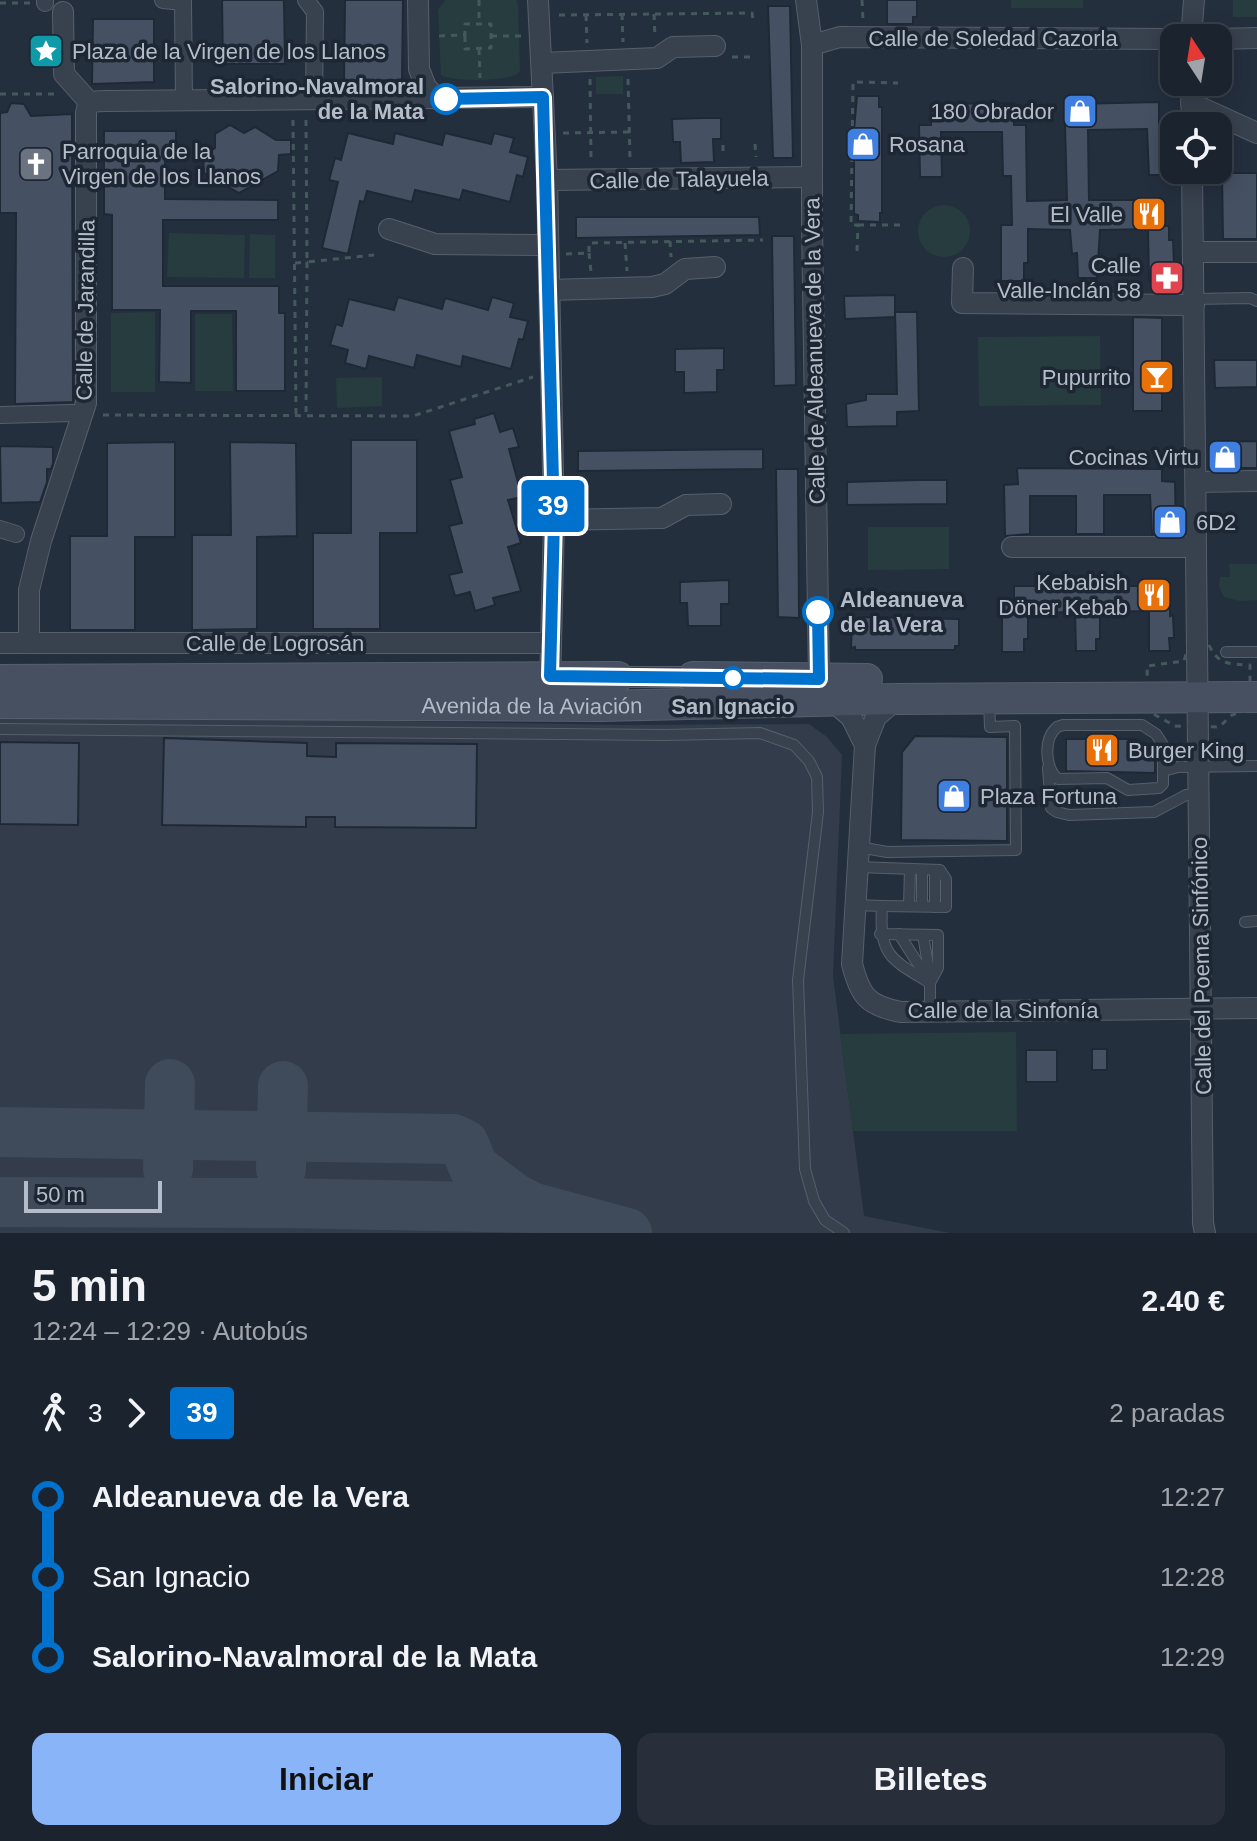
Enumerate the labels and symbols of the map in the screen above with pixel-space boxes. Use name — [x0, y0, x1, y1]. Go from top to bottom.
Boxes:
north arrow — [1160, 24, 1232, 96]
street label: Calle de Soledad Cazorla — [868, 26, 1119, 51]
place icon: Plaza de la Virgen de los Llanos — [27, 32, 65, 70]
place label: Plaza de la Virgen de los Llanos — [72, 39, 386, 64]
place label: Salorino-Navalmoral de la Mata — [210, 74, 425, 124]
marker: Salorino-Navalmoral de la Mata — [431, 84, 461, 114]
shop icon: 180 Obrador — [1061, 92, 1099, 130]
place label: 180 Obrador — [930, 99, 1054, 124]
shop icon: Rosana — [844, 125, 882, 163]
place label: Rosana — [889, 132, 966, 157]
place label: Parroquia de la Virgen de los Llanos — [62, 139, 261, 189]
church icon: Parroquia de la Virgen de los Llanos — [17, 145, 55, 183]
street label: Calle de Talayuela — [589, 165, 770, 194]
restaurant icon: El Valle — [1130, 195, 1168, 233]
street label: Calle de Aldeanueva de la Vera — [799, 197, 830, 505]
place label: El Valle — [1050, 202, 1123, 227]
street label: Calle de Jarandilla — [71, 219, 100, 401]
place label: Calle Valle-Inclán 58 — [997, 253, 1141, 303]
pharmacy icon: Calle Valle-Inclán 58 — [1148, 259, 1186, 297]
bar icon: Pupurrito — [1138, 358, 1176, 396]
place label: Pupurrito — [1042, 365, 1131, 390]
shop icon: Cocinas Virtu — [1206, 438, 1244, 476]
place label: Cocinas Virtu — [1069, 445, 1199, 470]
line badge: 39 — [517, 480, 589, 532]
shop icon: 6D2 — [1151, 503, 1189, 541]
place label: 6D2 — [1196, 510, 1236, 535]
place label: Kebabish Döner Kebab — [998, 570, 1128, 620]
restaurant icon: Kebabish Döner Kebab — [1135, 576, 1173, 614]
place label: Aldeanueva de la Vera — [840, 587, 964, 637]
marker: Aldeanueva de la Vera — [803, 597, 833, 627]
street label: Calle de Logrosán — [186, 631, 364, 656]
marker: San Ignacio — [722, 667, 744, 689]
street label: Avenida de la Aviación — [422, 693, 643, 719]
place label: San Ignacio — [671, 694, 795, 719]
restaurant icon: Burger King — [1083, 731, 1121, 769]
place label: Burger King — [1128, 738, 1244, 763]
shop icon: Plaza Fortuna — [935, 777, 973, 815]
place label: Plaza Fortuna — [980, 784, 1118, 809]
street label: Calle del Poema Sinfónico — [1187, 837, 1216, 1095]
street label: Calle de la Sinfonía — [908, 998, 1099, 1023]
scale bar — [24, 1177, 162, 1213]

